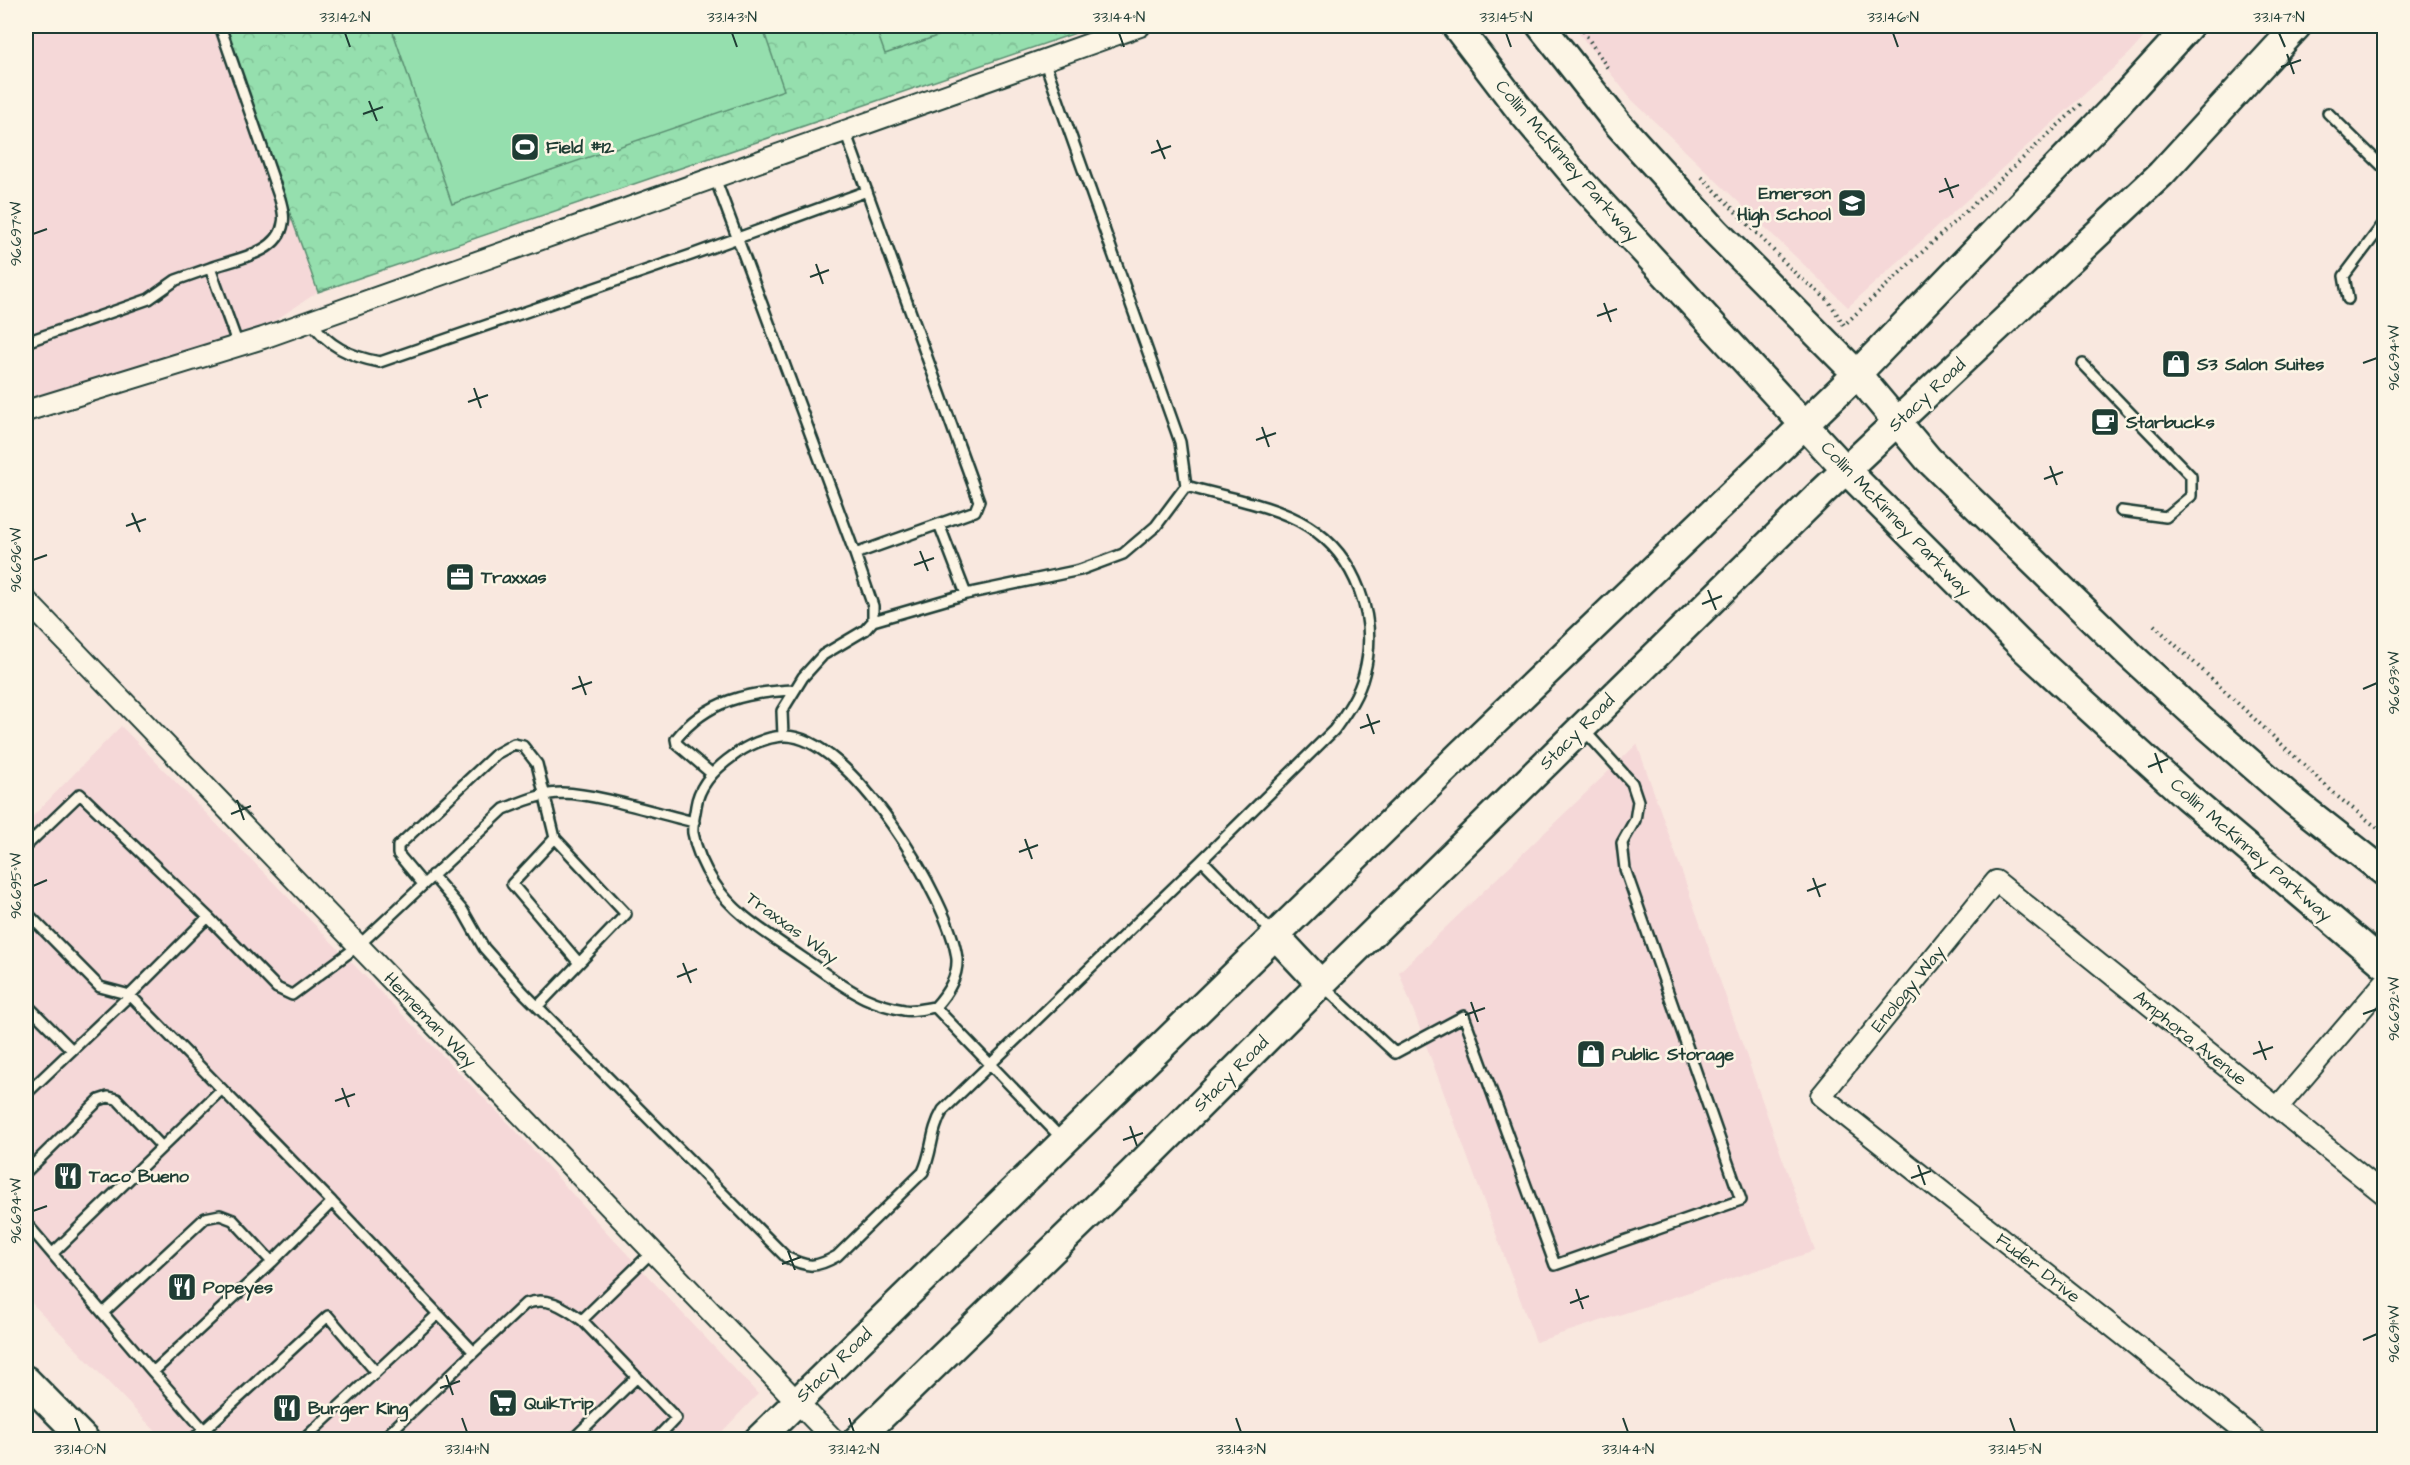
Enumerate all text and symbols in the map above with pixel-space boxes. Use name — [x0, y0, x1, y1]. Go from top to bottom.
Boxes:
text: 33.142°N — [320, 7, 370, 28]
text: 33.143°N — [707, 7, 757, 28]
text: 33.144°N — [1093, 7, 1145, 28]
text: 33.145°N — [1480, 7, 1532, 28]
text: 33.146°N — [1867, 7, 1919, 28]
text: 33.147°N — [2253, 7, 2305, 28]
street label: Collin McKinney Parkway — [1489, 75, 1645, 248]
sports icon: Field #12 — [509, 131, 541, 163]
place label: Field #12 — [546, 135, 615, 160]
place label: Emerson High School — [1737, 181, 1831, 228]
school or university icon: Emerson High School — [1836, 187, 1868, 219]
text: 96.697°W — [6, 202, 27, 266]
text: 96.694°W — [2384, 325, 2405, 391]
shop icon: S3 Salon Suites — [2160, 348, 2192, 380]
street label: Stacy Road — [1883, 352, 1972, 438]
place label: S3 Salon Suites — [2196, 352, 2324, 377]
cafe icon: Starbucks — [2089, 406, 2121, 438]
place label: Starbucks — [2125, 410, 2215, 435]
street label: Collin McKinney Parkway — [1814, 436, 1977, 603]
text: 96.696°W — [6, 528, 27, 592]
office icon: Traxxas — [444, 561, 476, 593]
place label: Traxxas — [480, 565, 546, 590]
text: 96.693°W — [2384, 651, 2405, 715]
street label: Stacy Road — [1534, 689, 1621, 776]
street label: Collin McKinney Parkway — [2164, 773, 2338, 928]
text: 96.695°W — [6, 853, 27, 919]
street label: Traxxas Way — [740, 886, 843, 971]
street label: Enology Way — [1865, 940, 1952, 1038]
street label: Henneman Way — [377, 967, 482, 1074]
text: 96.692°W — [2384, 977, 2405, 1041]
street label: Amphora Avenue — [2128, 984, 2252, 1092]
street label: Stacy Road — [1188, 1031, 1275, 1118]
shop icon: Public Storage — [1575, 1038, 1607, 1070]
place label: Public Storage — [1612, 1042, 1734, 1068]
restaurant icon: Taco Bueno — [52, 1160, 84, 1192]
place label: Taco Bueno — [88, 1164, 190, 1189]
text: 96.694°W — [6, 1178, 27, 1244]
street label: Fuder Drive — [1990, 1227, 2086, 1309]
restaurant icon: Popeyes — [166, 1271, 198, 1303]
place label: Popeyes — [203, 1275, 273, 1301]
text: 96.691°W — [2384, 1305, 2405, 1363]
street label: Stacy Road — [790, 1322, 879, 1409]
supermarket icon: QuikTrip — [487, 1387, 519, 1419]
place label: QuikTrip — [524, 1391, 594, 1416]
restaurant icon: Burger King — [271, 1392, 303, 1424]
place label: Burger King — [308, 1396, 409, 1422]
text: 33.140°N — [54, 1439, 106, 1460]
text: 33.141°N — [445, 1439, 489, 1460]
text: 33.142°N — [829, 1439, 879, 1460]
text: 33.143°N — [1216, 1439, 1266, 1460]
text: 33.144°N — [1602, 1439, 1654, 1460]
text: 33.145°N — [1989, 1439, 2041, 1460]

